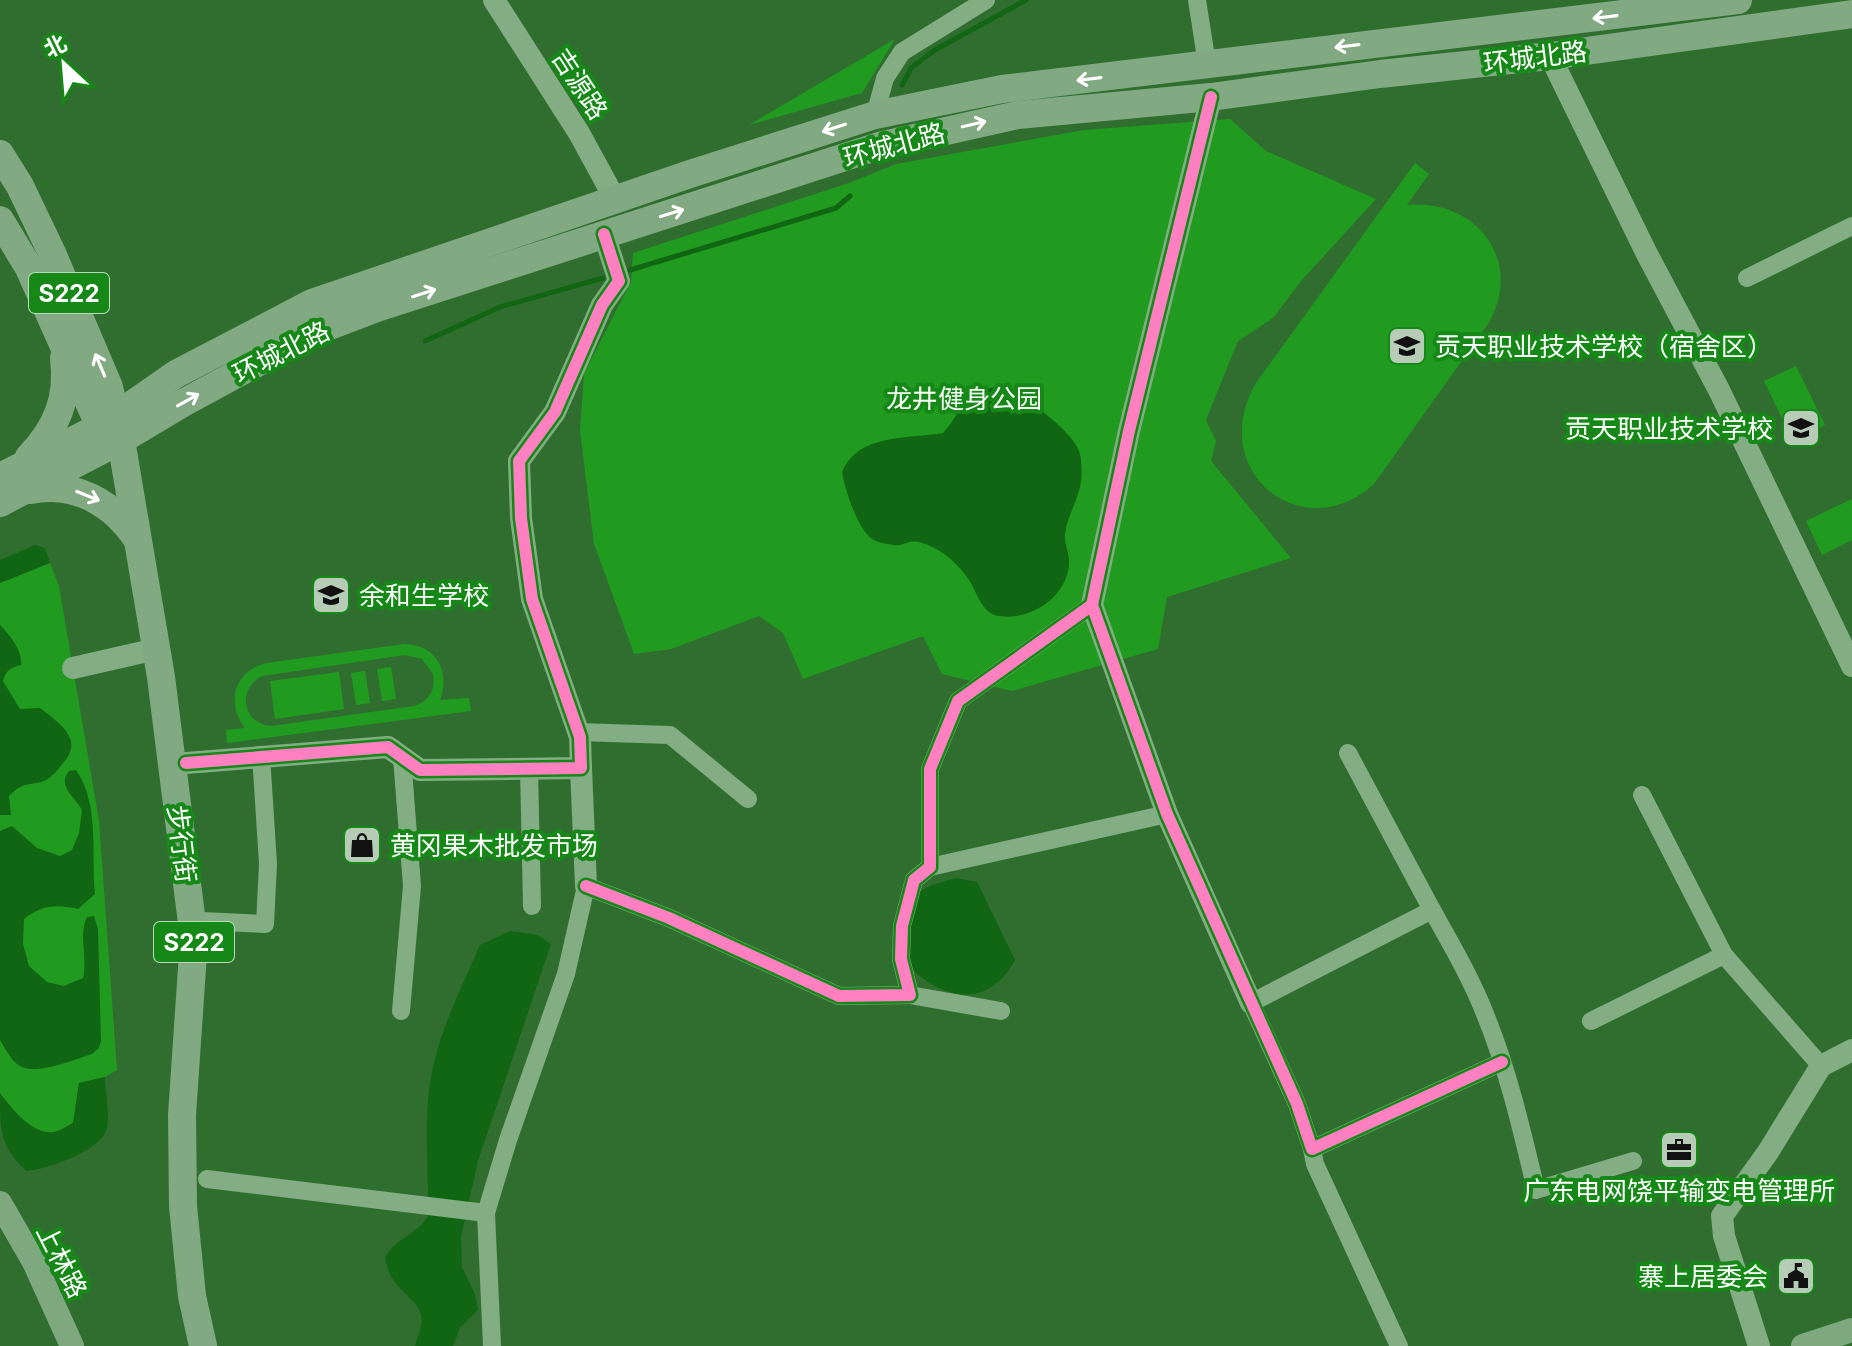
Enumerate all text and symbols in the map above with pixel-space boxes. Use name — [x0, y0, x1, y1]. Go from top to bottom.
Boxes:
one-way arrow — [1593, 10, 1619, 25]
north arrow — [24, 24, 104, 104]
text: 北 — [40, 30, 71, 63]
street label: 环城北路 — [1481, 35, 1589, 79]
one-way arrow — [1334, 39, 1361, 54]
street label: 吉源路 — [546, 43, 614, 125]
one-way arrow — [1077, 72, 1102, 87]
one-way arrow — [961, 116, 987, 131]
street label: 环城北路 — [840, 117, 948, 173]
one-way arrow — [822, 122, 847, 137]
one-way arrow — [658, 205, 684, 220]
road number: S222 — [29, 273, 109, 313]
one-way arrow — [411, 285, 436, 299]
street label: 环城北路 — [228, 315, 334, 389]
school or university icon: 贡天职业技术学校（宿舍区） — [1386, 325, 1428, 367]
place label: 贡天职业技术学校（宿舍区） — [1435, 331, 1773, 362]
one-way arrow — [91, 353, 106, 378]
park label: 龙井健身公园 — [886, 383, 1042, 414]
one-way arrow — [176, 392, 199, 408]
school or university icon: 贡天职业技术学校 — [1780, 407, 1822, 449]
place label: 贡天职业技术学校 — [1565, 413, 1773, 444]
one-way arrow — [75, 490, 100, 505]
school or university icon: 余和生学校 — [310, 574, 352, 616]
place label: 余和生学校 — [359, 580, 489, 611]
street label: 步行街 — [162, 803, 202, 885]
shop icon: 黄冈果木批发市场 — [341, 824, 383, 866]
place label: 黄冈果木批发市场 — [390, 830, 598, 861]
road number: S222 — [154, 922, 234, 962]
office icon: 广东电网饶平输变电管理所 — [1658, 1129, 1700, 1171]
place label: 广东电网饶平输变电管理所 — [1523, 1175, 1835, 1206]
street label: 上林路 — [30, 1219, 94, 1303]
public building icon: 寨上居委会 — [1775, 1255, 1817, 1297]
place label: 寨上居委会 — [1638, 1261, 1768, 1292]

